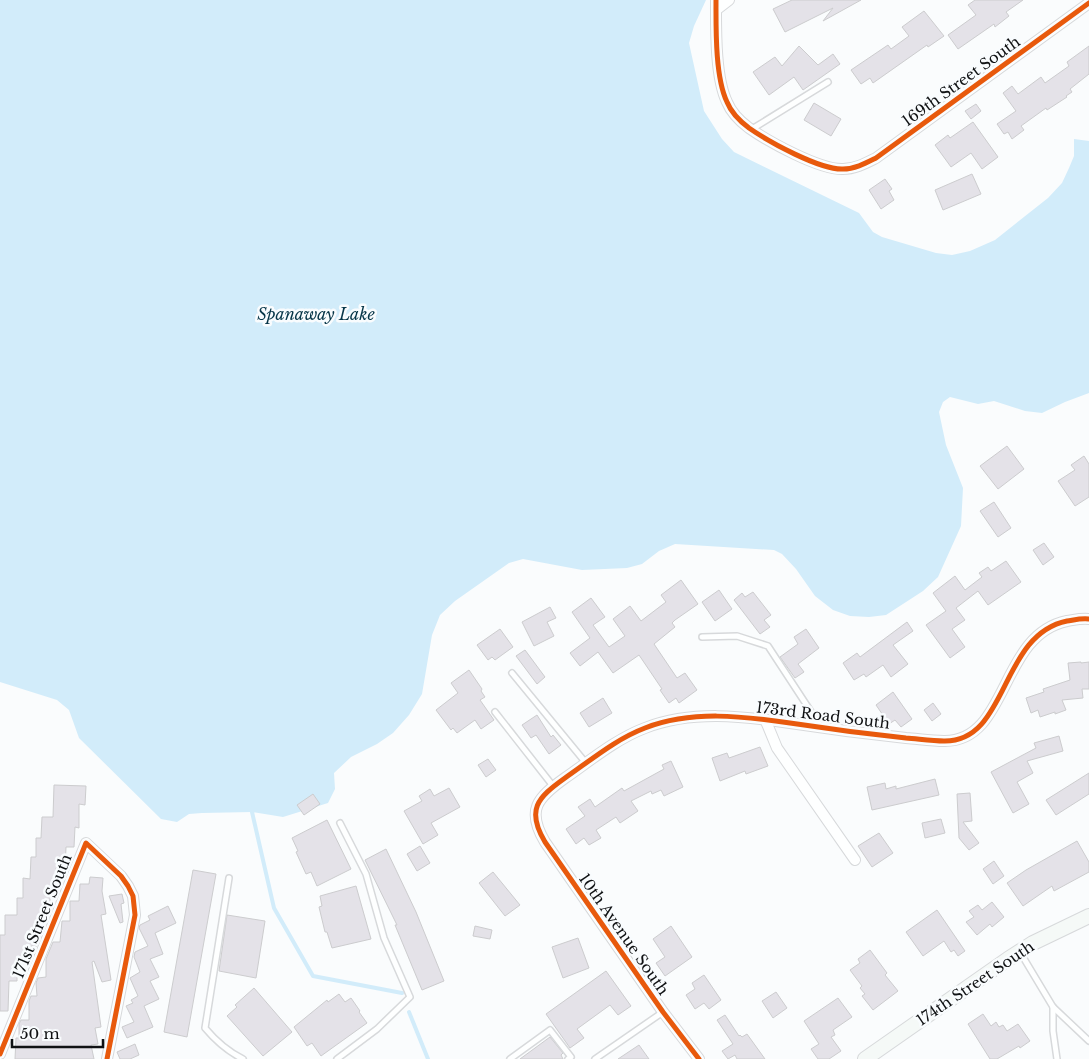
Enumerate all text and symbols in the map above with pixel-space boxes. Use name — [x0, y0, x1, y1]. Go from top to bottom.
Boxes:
street label: 169th Street South — [898, 32, 1024, 130]
water label: Spanaway Lake — [257, 304, 375, 324]
street label: 173rd Road South — [755, 697, 891, 733]
street label: 171st Street South — [8, 851, 76, 981]
street label: 10th Avenue South — [575, 870, 673, 998]
street label: 174th Street South — [912, 937, 1038, 1029]
scale bar — [12, 1016, 104, 1048]
text: 50 m — [20, 1024, 60, 1043]

